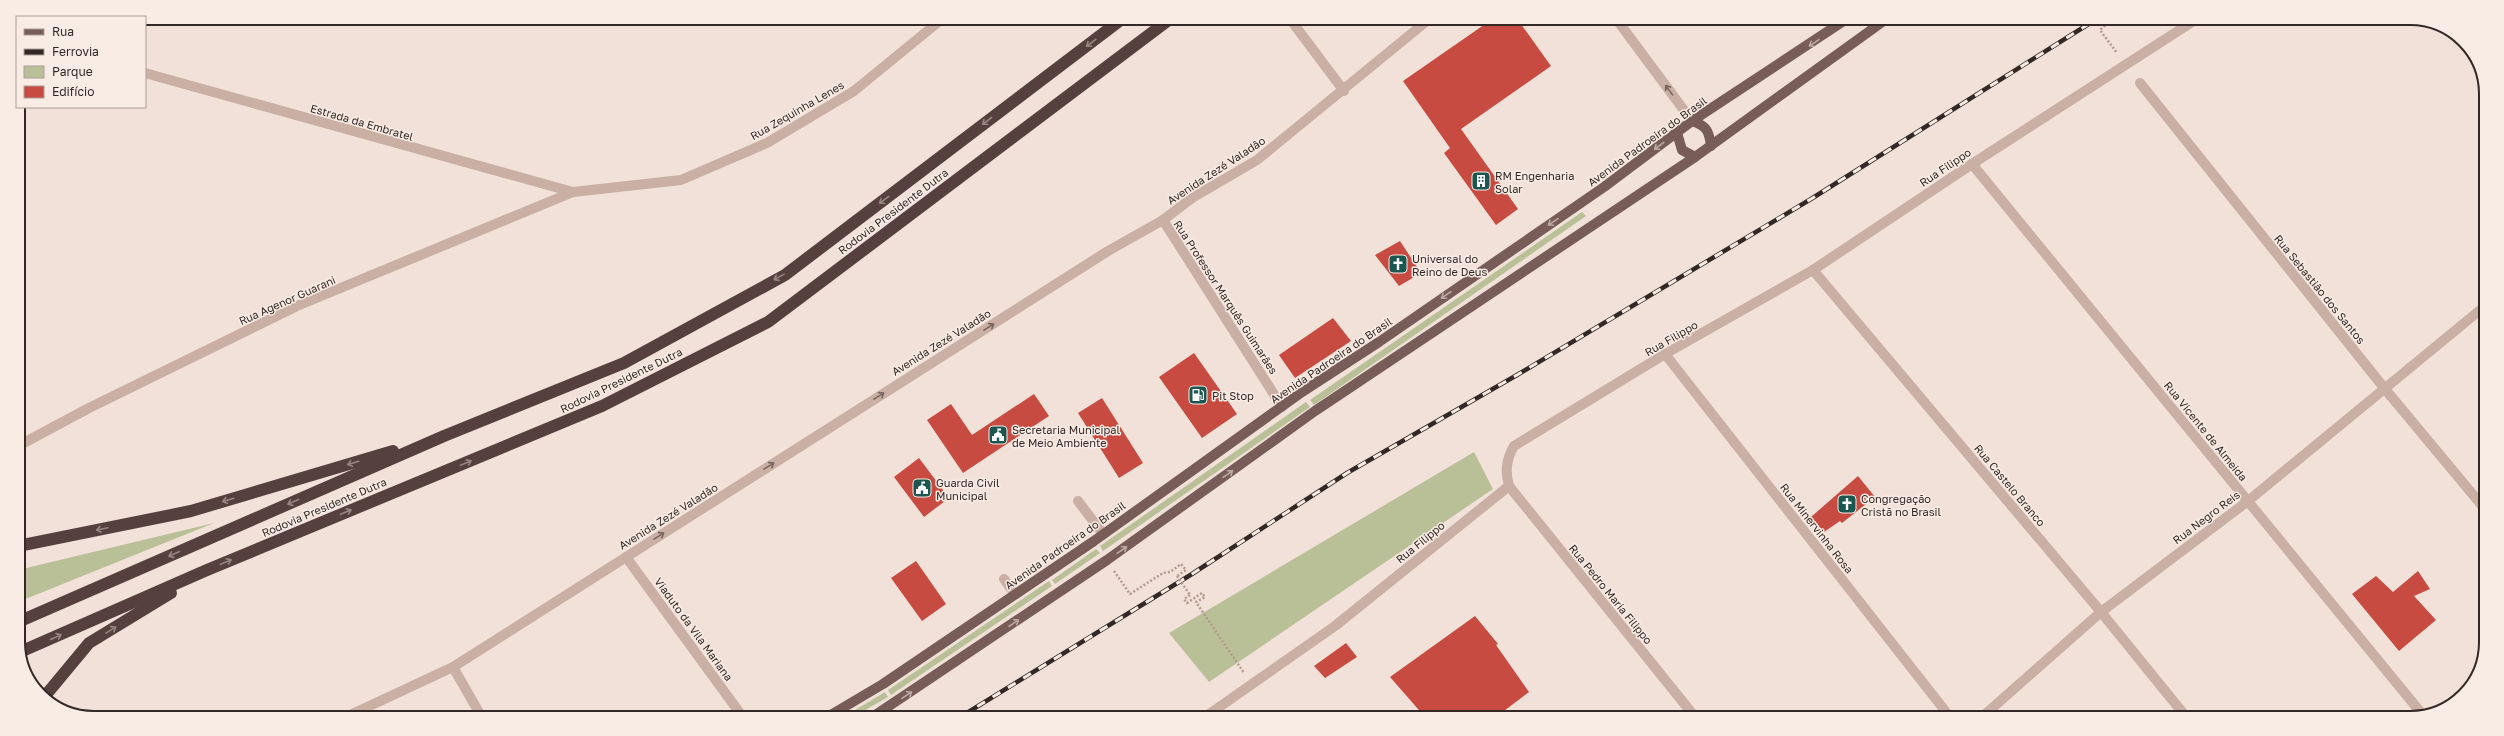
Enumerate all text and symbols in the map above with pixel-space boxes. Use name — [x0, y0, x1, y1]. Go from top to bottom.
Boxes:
legend — [16, 16, 146, 108]
text: Rua — [52, 24, 74, 39]
one-way arrow — [1085, 38, 1096, 47]
one-way arrow — [1808, 38, 1819, 47]
text: Ferrovia — [52, 44, 99, 59]
text: Parque — [52, 64, 93, 79]
street label: Rua Zequinha Lenes — [748, 78, 846, 142]
text: Edifício — [52, 84, 94, 99]
one-way arrow — [1665, 85, 1673, 96]
street label: Avenida Padroeira do Brasil — [1585, 93, 1709, 189]
street label: Estrada da Embratel — [309, 101, 415, 143]
one-way arrow — [982, 117, 993, 125]
street label: Avenida Zezé Valadão — [1165, 133, 1268, 207]
one-way arrow — [1654, 142, 1665, 151]
street label: Rua Filippo — [1917, 145, 1973, 189]
street label: Rodovia Presidente Dutra — [835, 165, 951, 257]
place label: RM Engenharia Solar — [1495, 169, 1575, 195]
building icon: RM Engenharia Solar — [1470, 170, 1492, 192]
one-way arrow — [878, 196, 889, 204]
street label: Rua Professor Marquês Guimarães — [1171, 218, 1281, 376]
one-way arrow — [1548, 218, 1559, 226]
street label: Rua Sebastião dos Santos — [2272, 232, 2368, 346]
place label: Universal do Reino de Deus — [1412, 252, 1487, 278]
church icon: Universal do Reino de Deus — [1387, 253, 1409, 275]
street label: Rua Agenor Guarani — [237, 273, 337, 327]
one-way arrow — [773, 274, 785, 282]
one-way arrow — [1441, 291, 1452, 299]
street label: Avenida Zezé Valadão — [889, 306, 993, 378]
street label: Avenida Padroeira do Brasil — [1268, 314, 1395, 406]
street label: Rua Filippo — [1642, 317, 1700, 358]
one-way arrow — [983, 322, 995, 330]
street label: Rodovia Presidente Dutra — [558, 345, 684, 415]
street label: Rua Vicente de Almeida — [2162, 379, 2250, 483]
fuel station icon: Pit Stop — [1187, 384, 1209, 406]
place label: Pit Stop — [1212, 389, 1254, 402]
one-way arrow — [873, 392, 884, 400]
place label: Secretaria Municipal de Meio Ambiente — [1012, 423, 1121, 449]
public building icon: Secretaria Municipal de Meio Ambiente — [987, 424, 1009, 446]
street label: Rua Castelo Branco — [1972, 441, 2048, 529]
one-way arrow — [460, 458, 472, 466]
one-way arrow — [346, 460, 359, 467]
one-way arrow — [763, 462, 774, 470]
one-way arrow — [1222, 470, 1233, 478]
street label: Rodovia Presidente Dutra — [260, 475, 388, 539]
place label: Guarda Civil Municipal — [936, 476, 1000, 502]
public building icon: Guarda Civil Municipal — [911, 477, 933, 499]
street label: Avenida Zezé Valadão — [616, 480, 720, 552]
street label: Rua Minervinha Rosa — [1778, 480, 1856, 576]
street label: Rua Negro Reis — [2170, 488, 2242, 546]
place label: Congregação Cristã no Brasil — [1861, 492, 1942, 518]
church icon: Congregação Cristã no Brasil — [1836, 493, 1858, 515]
one-way arrow — [222, 497, 235, 504]
street label: Avenida Padroeira do Brasil — [1002, 498, 1128, 592]
one-way arrow — [287, 499, 299, 506]
one-way arrow — [340, 508, 352, 516]
street label: Rua Filippo — [1393, 518, 1447, 566]
one-way arrow — [95, 526, 108, 534]
one-way arrow — [653, 531, 665, 539]
street label: Rua Pedro Maria Filippo — [1567, 541, 1656, 647]
one-way arrow — [1116, 545, 1127, 554]
one-way arrow — [168, 551, 180, 558]
one-way arrow — [220, 558, 232, 565]
street label: Viaduto da Vila Mariana — [652, 575, 736, 683]
one-way arrow — [1009, 619, 1020, 627]
one-way arrow — [105, 625, 117, 633]
one-way arrow — [49, 632, 61, 640]
one-way arrow — [901, 691, 912, 699]

